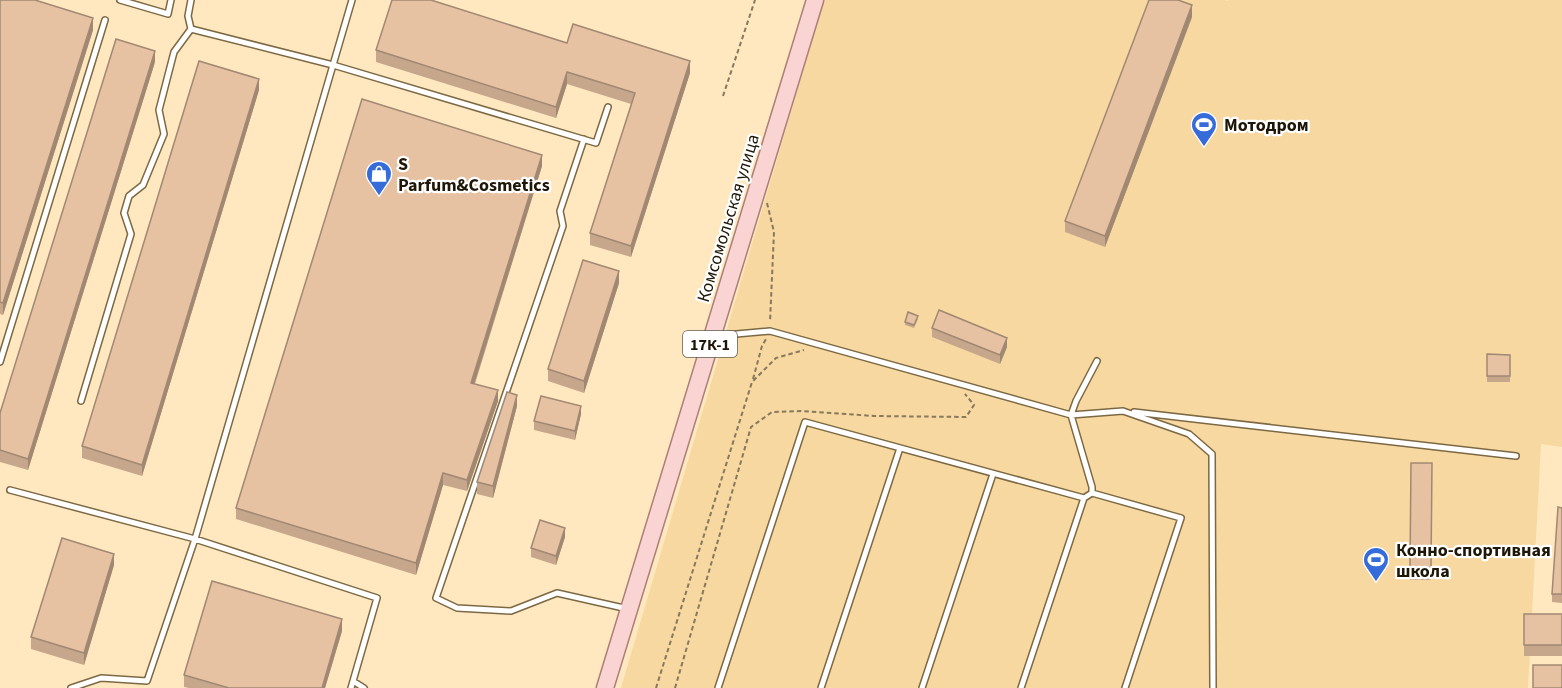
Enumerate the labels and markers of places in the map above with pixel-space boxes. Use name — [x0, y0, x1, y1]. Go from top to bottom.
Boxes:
sports icon: Мотодром — [1189, 110, 1219, 148]
place label: Мотодром — [1224, 113, 1309, 138]
place label: S Parfum&Cosmetics — [398, 152, 550, 198]
shop icon: S Parfum&Cosmetics — [364, 159, 394, 197]
place label: Конно-спортивная школа — [1396, 538, 1551, 584]
sports icon: Конно-спортивная школа — [1361, 545, 1391, 583]

